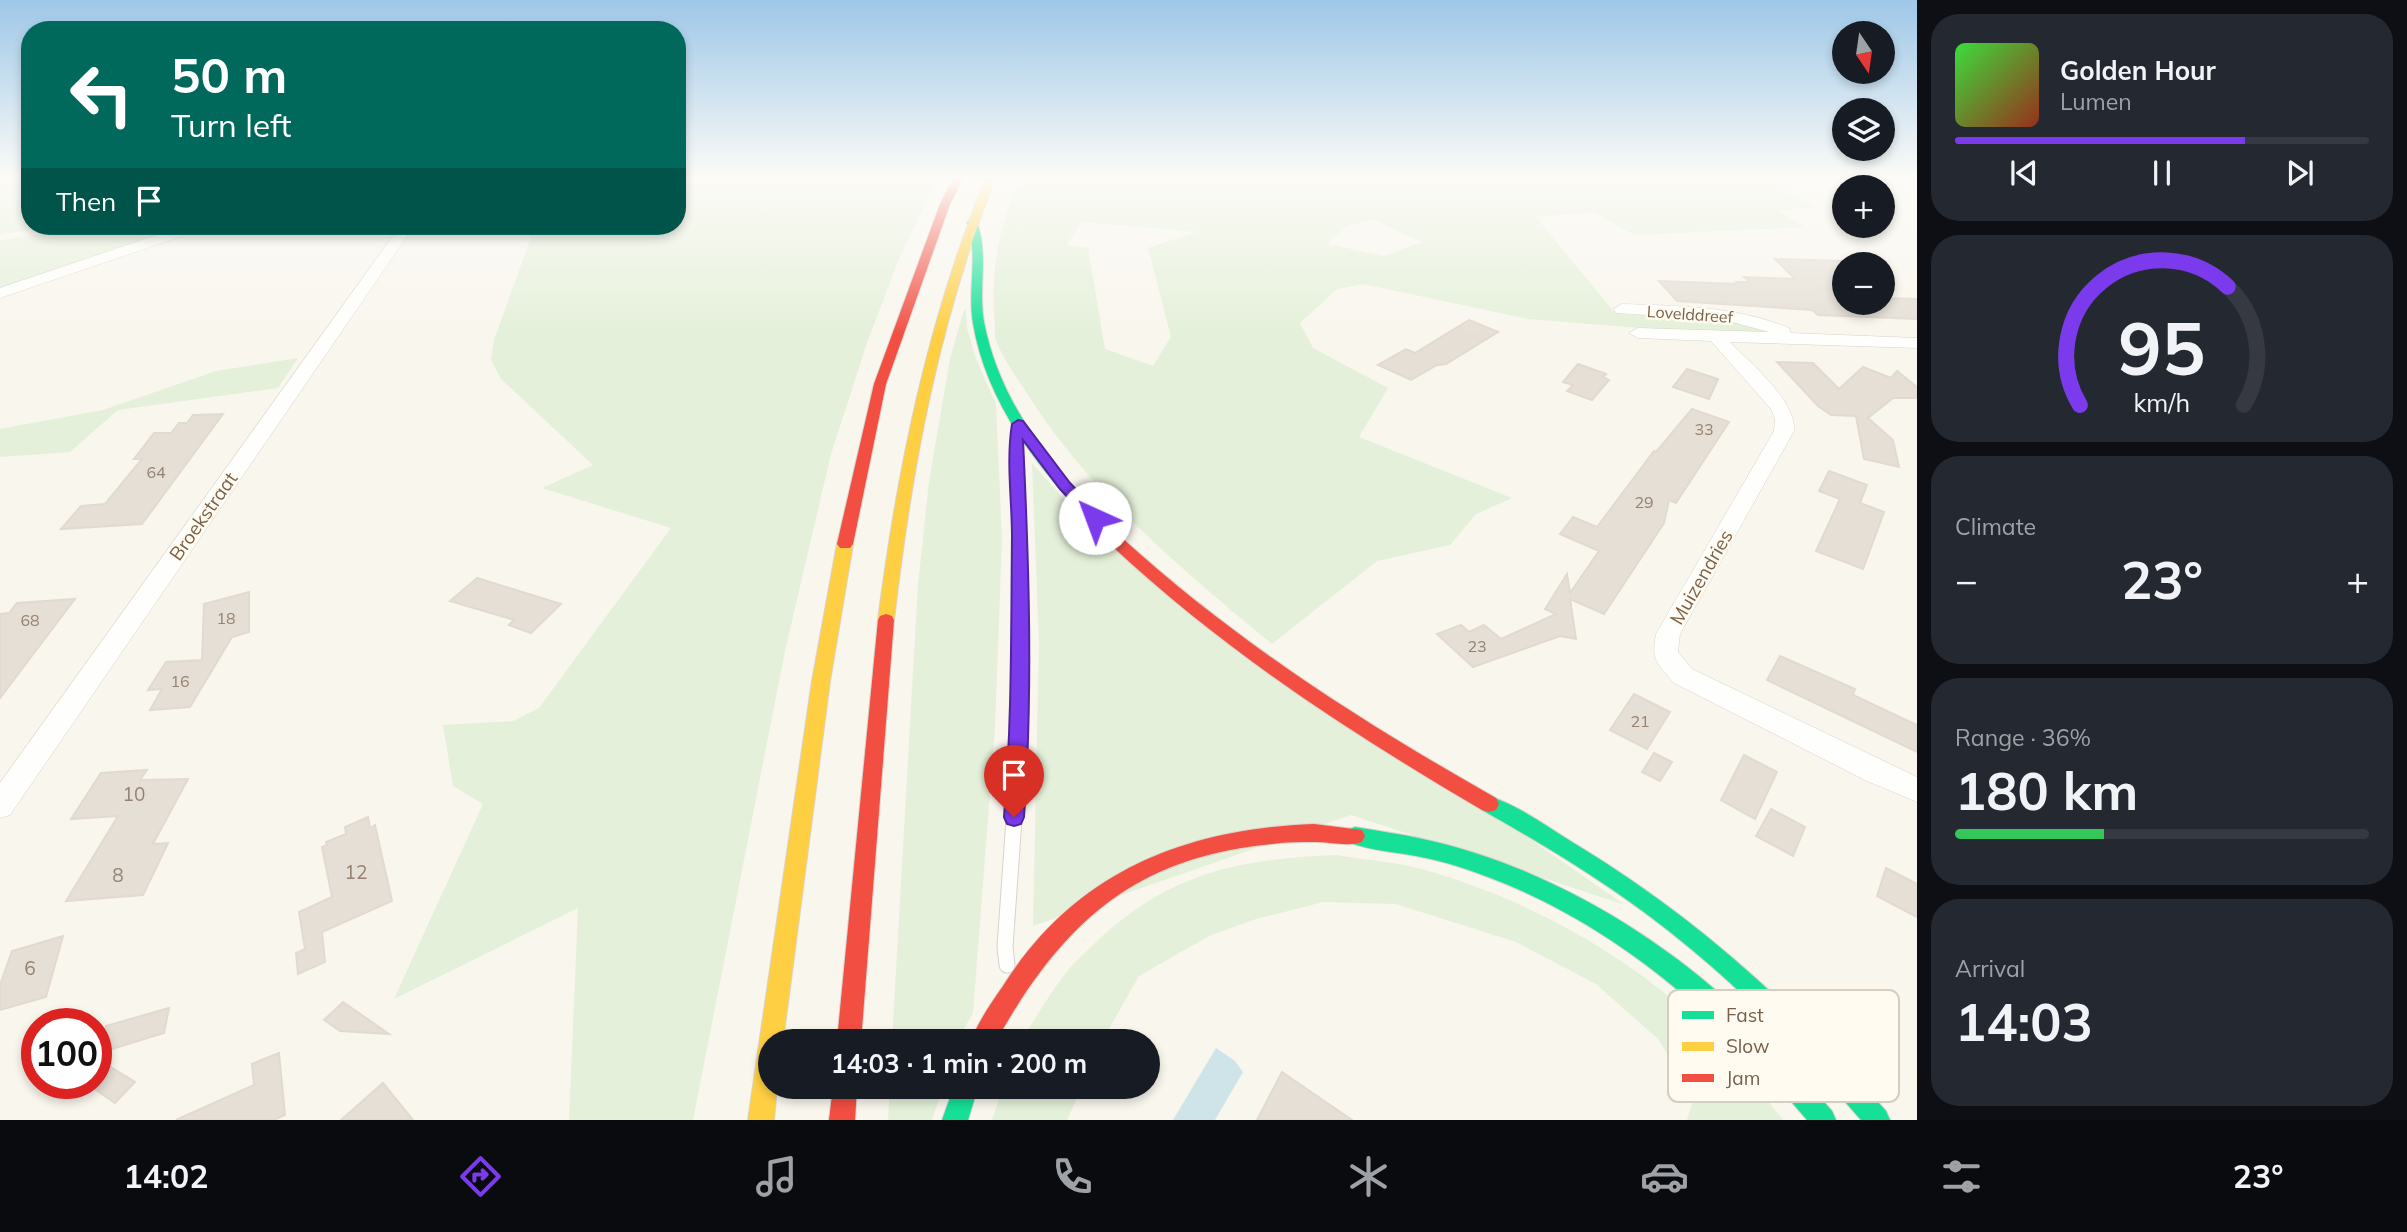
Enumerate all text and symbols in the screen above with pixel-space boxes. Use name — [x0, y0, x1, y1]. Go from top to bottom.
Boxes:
north arrow — [1832, 21, 1895, 84]
map controls — [1832, 21, 1895, 315]
text: 50 m — [171, 44, 287, 105]
icon: left — [56, 49, 147, 140]
text: Golden Hour — [2060, 54, 2216, 87]
text: Lumen — [2060, 87, 2132, 116]
button: layers — [1832, 98, 1895, 161]
text: Turn left — [171, 105, 291, 145]
icon: previous — [2005, 154, 2043, 192]
icon: pause — [2143, 154, 2181, 192]
icon: next — [2281, 154, 2319, 192]
button: + — [1832, 175, 1895, 238]
icon: arrive — [130, 182, 168, 220]
text: Then — [56, 185, 116, 218]
button: − — [1832, 252, 1895, 315]
street label: Lovelddreef — [1646, 301, 1734, 327]
text: 95 — [2118, 302, 2206, 393]
text: km/h — [2134, 387, 2190, 418]
house number: 33 — [1694, 419, 1714, 439]
house number: 64 — [146, 462, 166, 482]
street label: Broekstraat — [164, 467, 242, 565]
position arrow — [1058, 481, 1132, 555]
house number: 29 — [1634, 492, 1654, 512]
text: Climate — [1955, 512, 2036, 541]
street label: Muizendries — [1664, 525, 1738, 629]
text: 23° — [2121, 547, 2203, 612]
text: − — [1955, 556, 1978, 604]
text: + — [2346, 556, 2369, 604]
house number: 18 — [216, 608, 236, 628]
house number: 68 — [20, 610, 40, 630]
house number: 23 — [1467, 636, 1487, 656]
house number: 16 — [170, 671, 190, 691]
house number: 21 — [1630, 711, 1650, 731]
text: Range · 36% — [1955, 723, 2091, 752]
pin — [984, 745, 1044, 817]
icon: arrive — [995, 756, 1033, 794]
text: 180 km — [1955, 758, 2138, 823]
house number: 10 — [123, 782, 145, 806]
house number: 12 — [345, 860, 367, 884]
house number: 8 — [112, 863, 124, 887]
text: Arrival — [1955, 954, 2025, 983]
house number: 6 — [24, 956, 36, 980]
text: 14:03 — [1955, 989, 2093, 1054]
legend — [1668, 990, 1899, 1102]
text: Fast — [1726, 1003, 1764, 1027]
speed limit sign: 100 — [21, 1008, 112, 1099]
text: Slow — [1726, 1034, 1770, 1058]
text: 14:03 · 1 min · 200 m — [831, 1047, 1087, 1080]
text: Jam — [1726, 1066, 1760, 1090]
icon: directions — [456, 1152, 505, 1201]
icon: music — [752, 1152, 801, 1201]
icon: phone — [1048, 1152, 1097, 1201]
icon: climate — [1344, 1152, 1393, 1201]
icon: car — [1640, 1152, 1689, 1201]
icon: filters — [1937, 1152, 1986, 1201]
text: 14:02 — [124, 1156, 208, 1196]
text: 23° — [2233, 1156, 2283, 1196]

